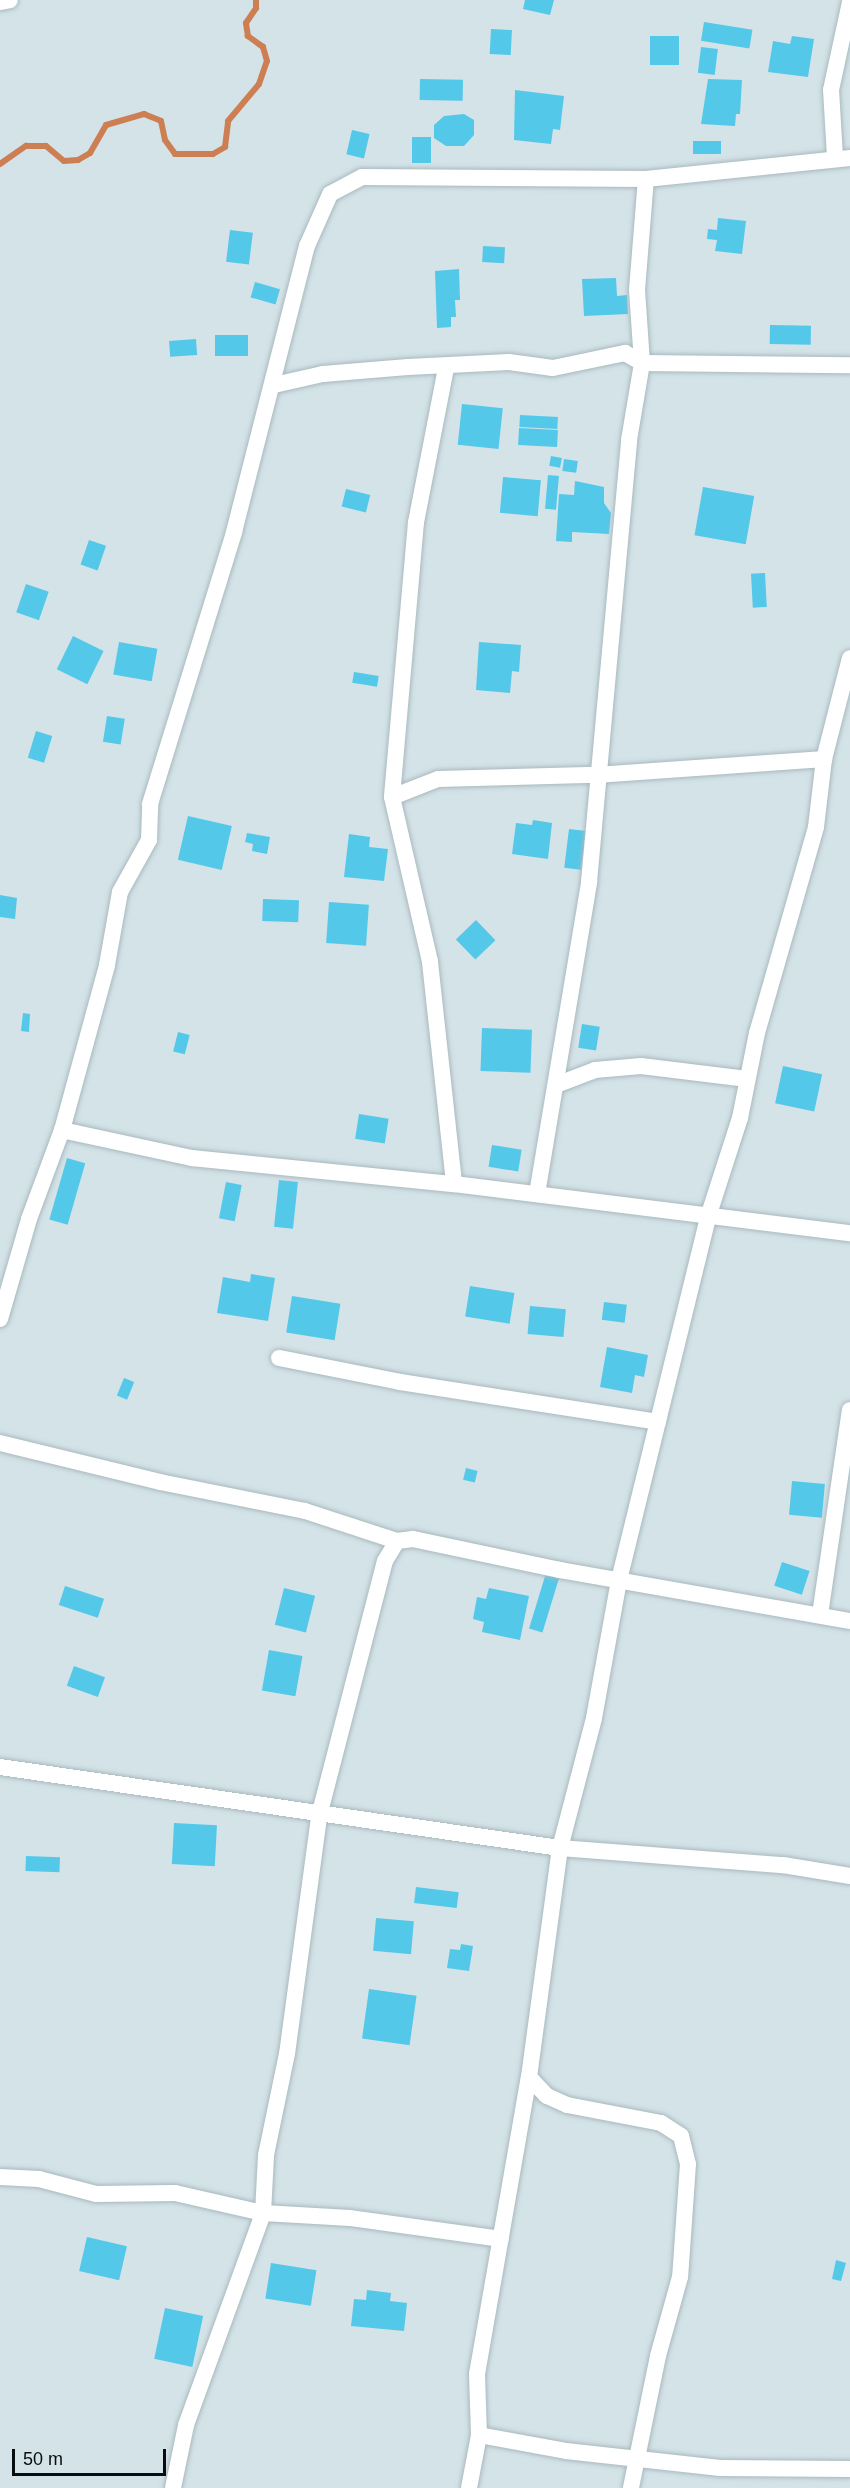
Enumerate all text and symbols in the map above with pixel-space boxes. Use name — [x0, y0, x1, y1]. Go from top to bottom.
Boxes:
scale bar — [15, 2437, 170, 2475]
text: 50 m — [23, 2449, 63, 2469]

